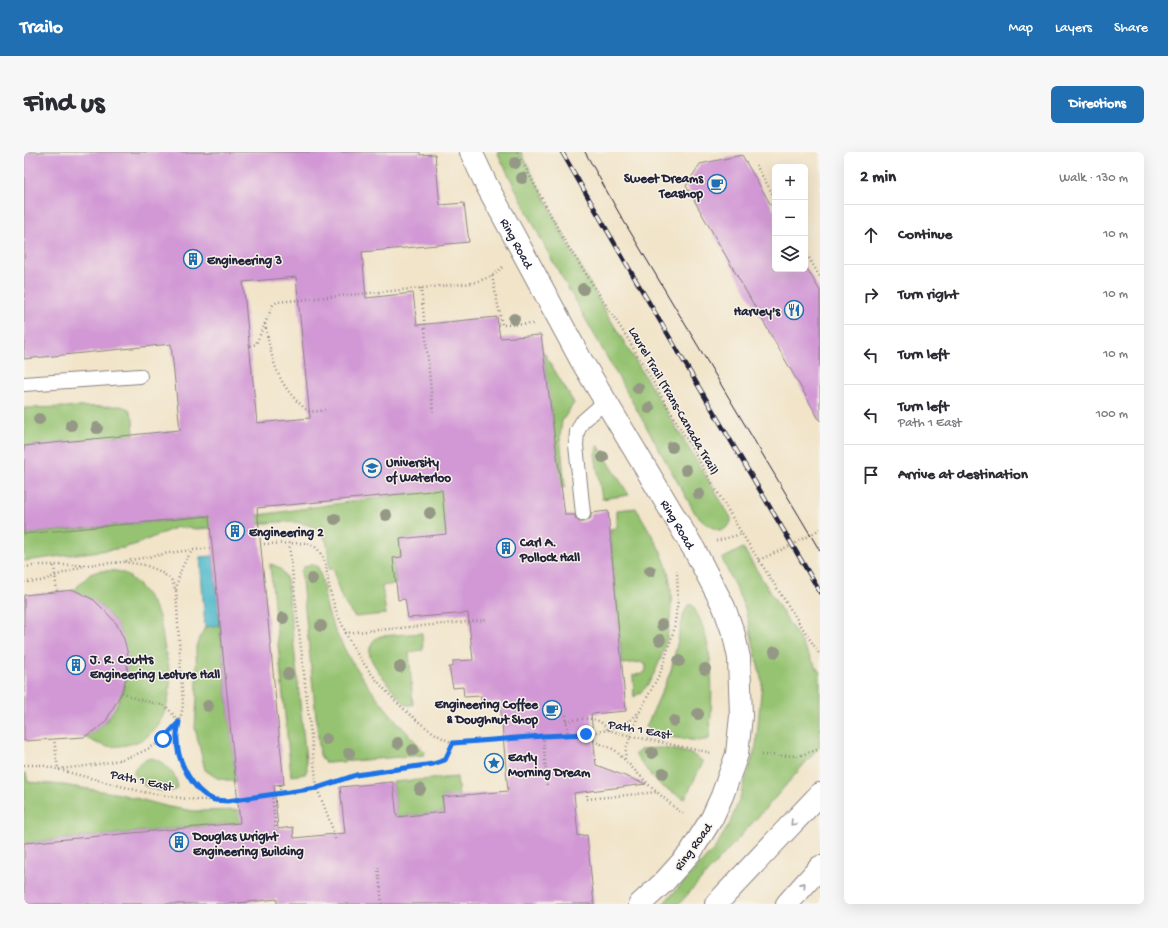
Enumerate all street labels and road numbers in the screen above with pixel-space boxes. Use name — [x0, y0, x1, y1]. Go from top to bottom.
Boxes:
street label: Ring Road — [496, 216, 536, 273]
street label: Laurel Trail (Trans-Canada Trail) — [624, 325, 721, 478]
street label: Ring Road — [656, 498, 698, 554]
street label: Path 1 East — [606, 717, 674, 744]
street label: Path 1 East — [108, 767, 176, 796]
street label: Ring Road — [672, 820, 717, 874]

